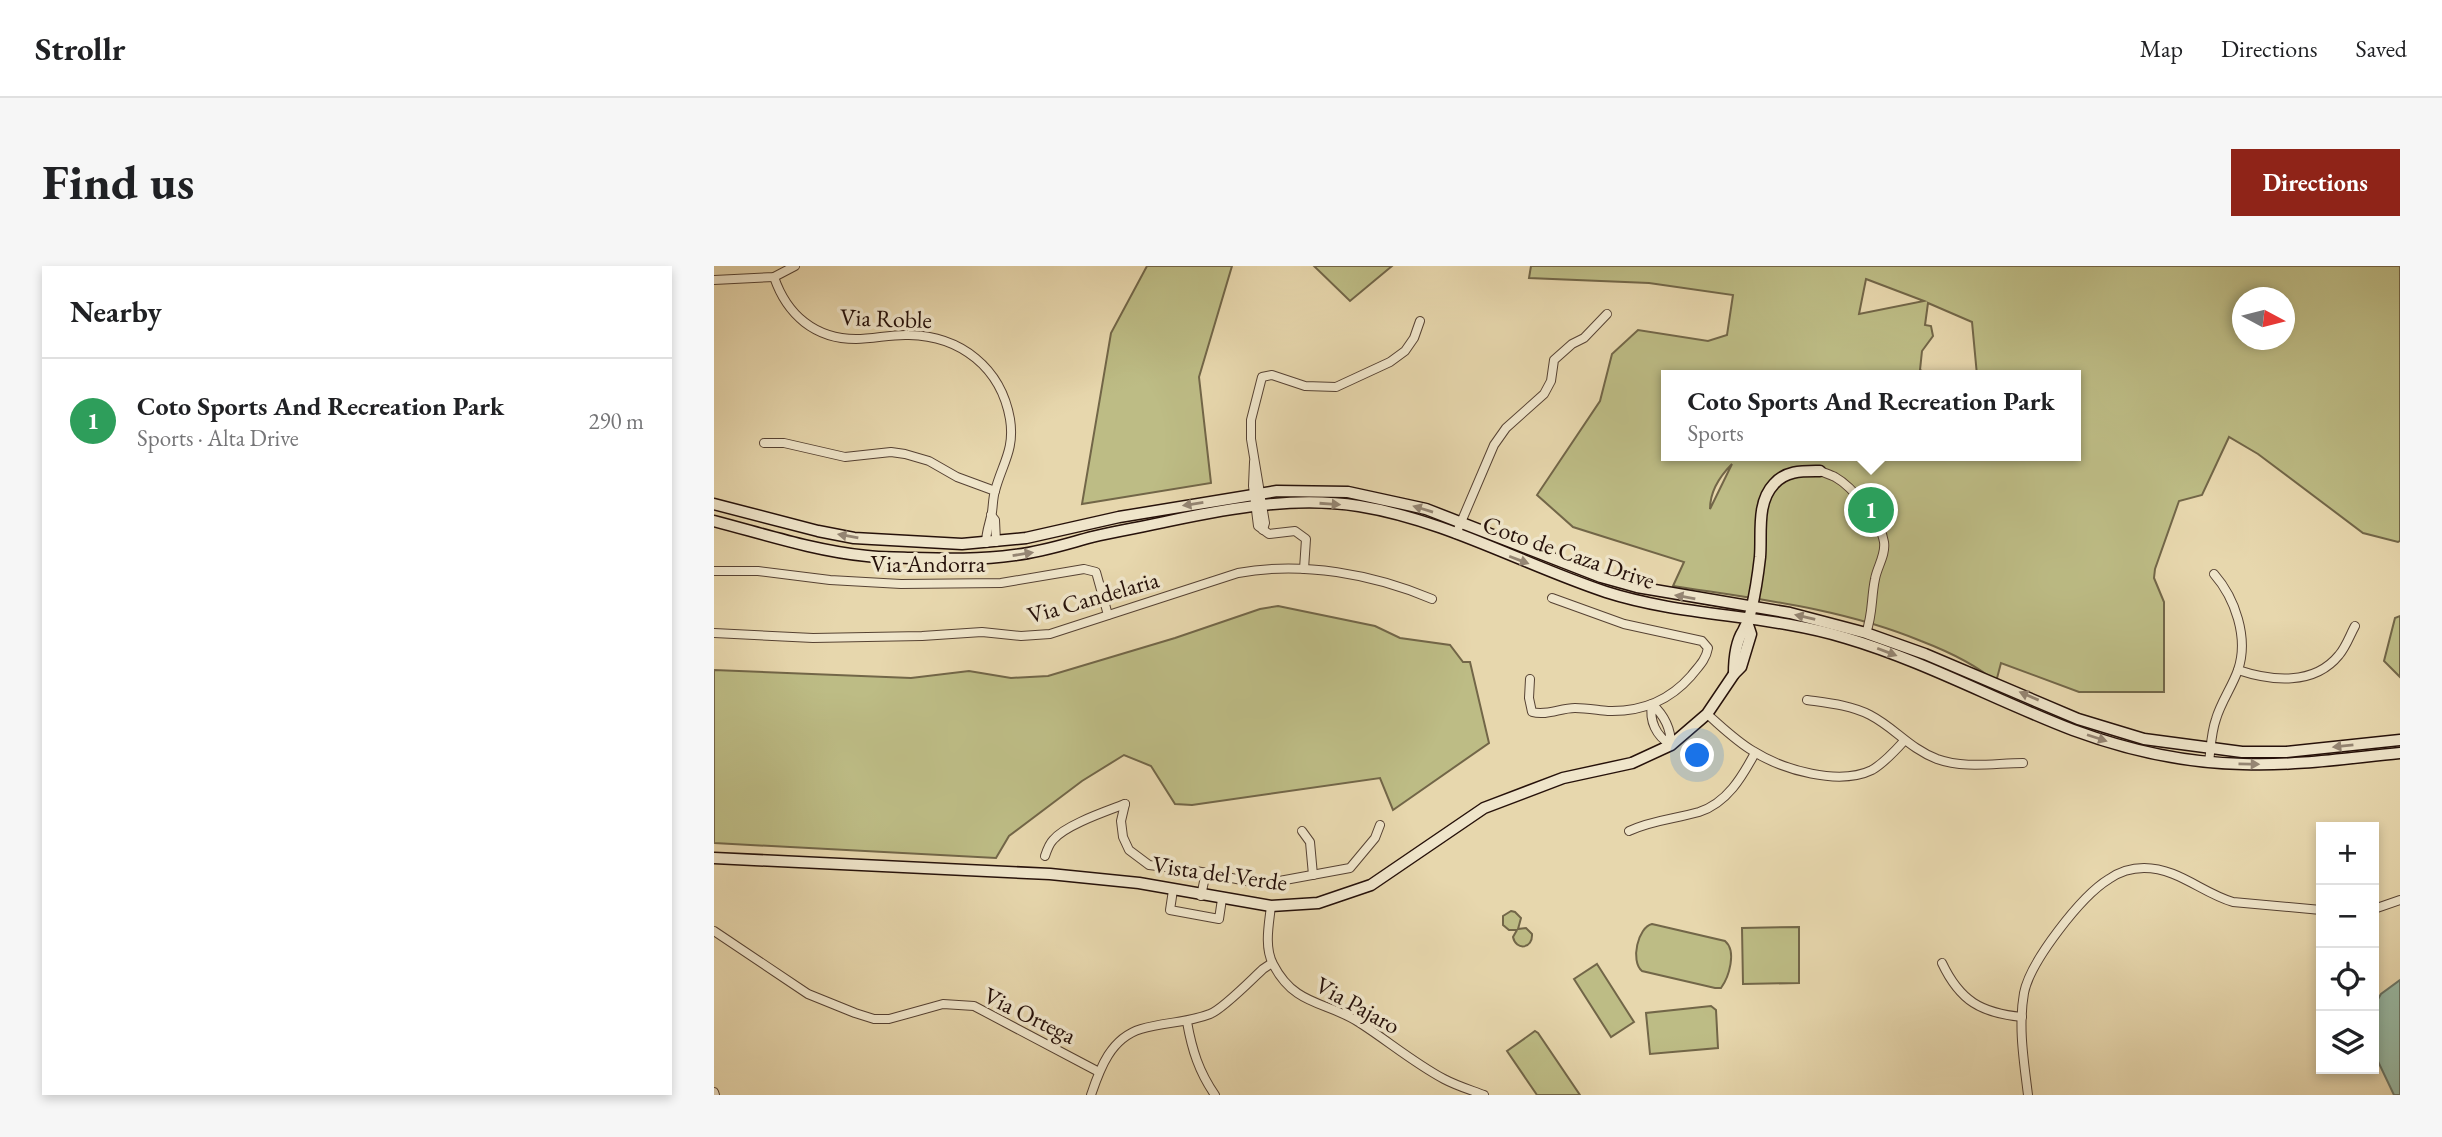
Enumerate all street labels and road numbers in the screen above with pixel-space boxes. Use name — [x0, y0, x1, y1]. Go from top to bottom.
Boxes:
street label: Via Roble — [839, 301, 933, 335]
street label: Coto de Caza Drive — [1479, 508, 1659, 596]
street label: Via Andorra — [871, 548, 986, 579]
street label: Via Candelaria — [1024, 563, 1163, 631]
street label: Vista del Verde — [1151, 848, 1289, 898]
street label: Via Pajaro — [1310, 969, 1406, 1041]
street label: Via Ortega — [979, 979, 1082, 1051]

